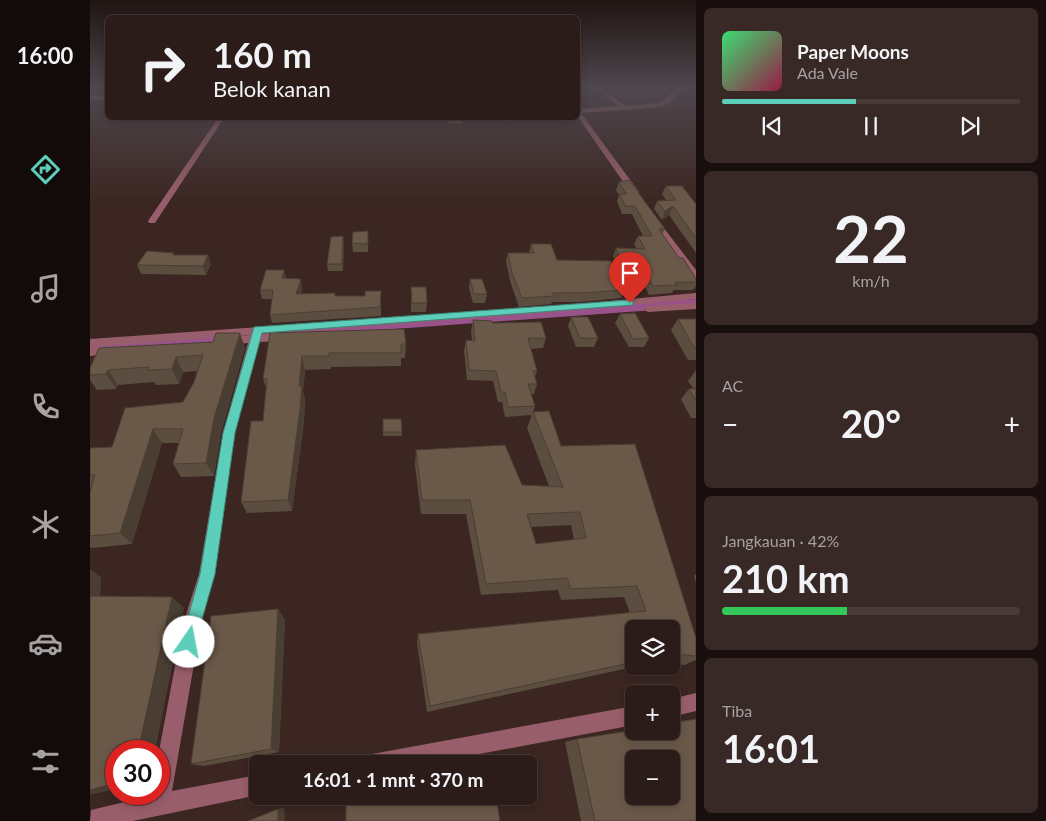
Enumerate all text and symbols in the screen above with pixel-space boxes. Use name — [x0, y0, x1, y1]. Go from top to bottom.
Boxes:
text: 160 m — [213, 33, 312, 75]
icon: right — [130, 35, 195, 100]
text: Paper Moons — [797, 40, 909, 63]
text: 16:00 — [17, 42, 73, 69]
text: Ada Vale — [797, 63, 858, 82]
text: Belok kanan — [213, 75, 331, 102]
icon: previous — [758, 112, 786, 140]
icon: pause — [857, 112, 885, 140]
icon: next — [956, 112, 984, 140]
icon: directions — [28, 152, 63, 187]
text: 22 — [833, 199, 909, 277]
pin — [609, 252, 651, 303]
icon: arrive — [616, 259, 644, 287]
icon: music — [28, 271, 63, 306]
text: km/h — [852, 271, 890, 290]
text: AC — [722, 376, 743, 395]
icon: phone — [28, 389, 63, 424]
text: 20° — [841, 400, 901, 446]
text: − — [722, 407, 738, 441]
text: + — [1004, 407, 1020, 441]
icon: climate — [28, 507, 63, 542]
text: Jangkauan · 42% — [722, 531, 839, 550]
text: 210 km — [722, 555, 850, 601]
position arrow — [162, 615, 214, 667]
map controls — [625, 620, 680, 805]
button: layers — [625, 620, 680, 675]
icon: car — [28, 626, 63, 661]
button: + — [625, 685, 680, 740]
text: Tiba — [722, 701, 752, 720]
text: 16:01 — [722, 725, 820, 771]
speed limit sign: 30 — [105, 740, 170, 805]
icon: filters — [28, 744, 63, 779]
button: − — [625, 750, 680, 805]
text: 16:01 · 1 mnt · 370 m — [303, 768, 483, 791]

